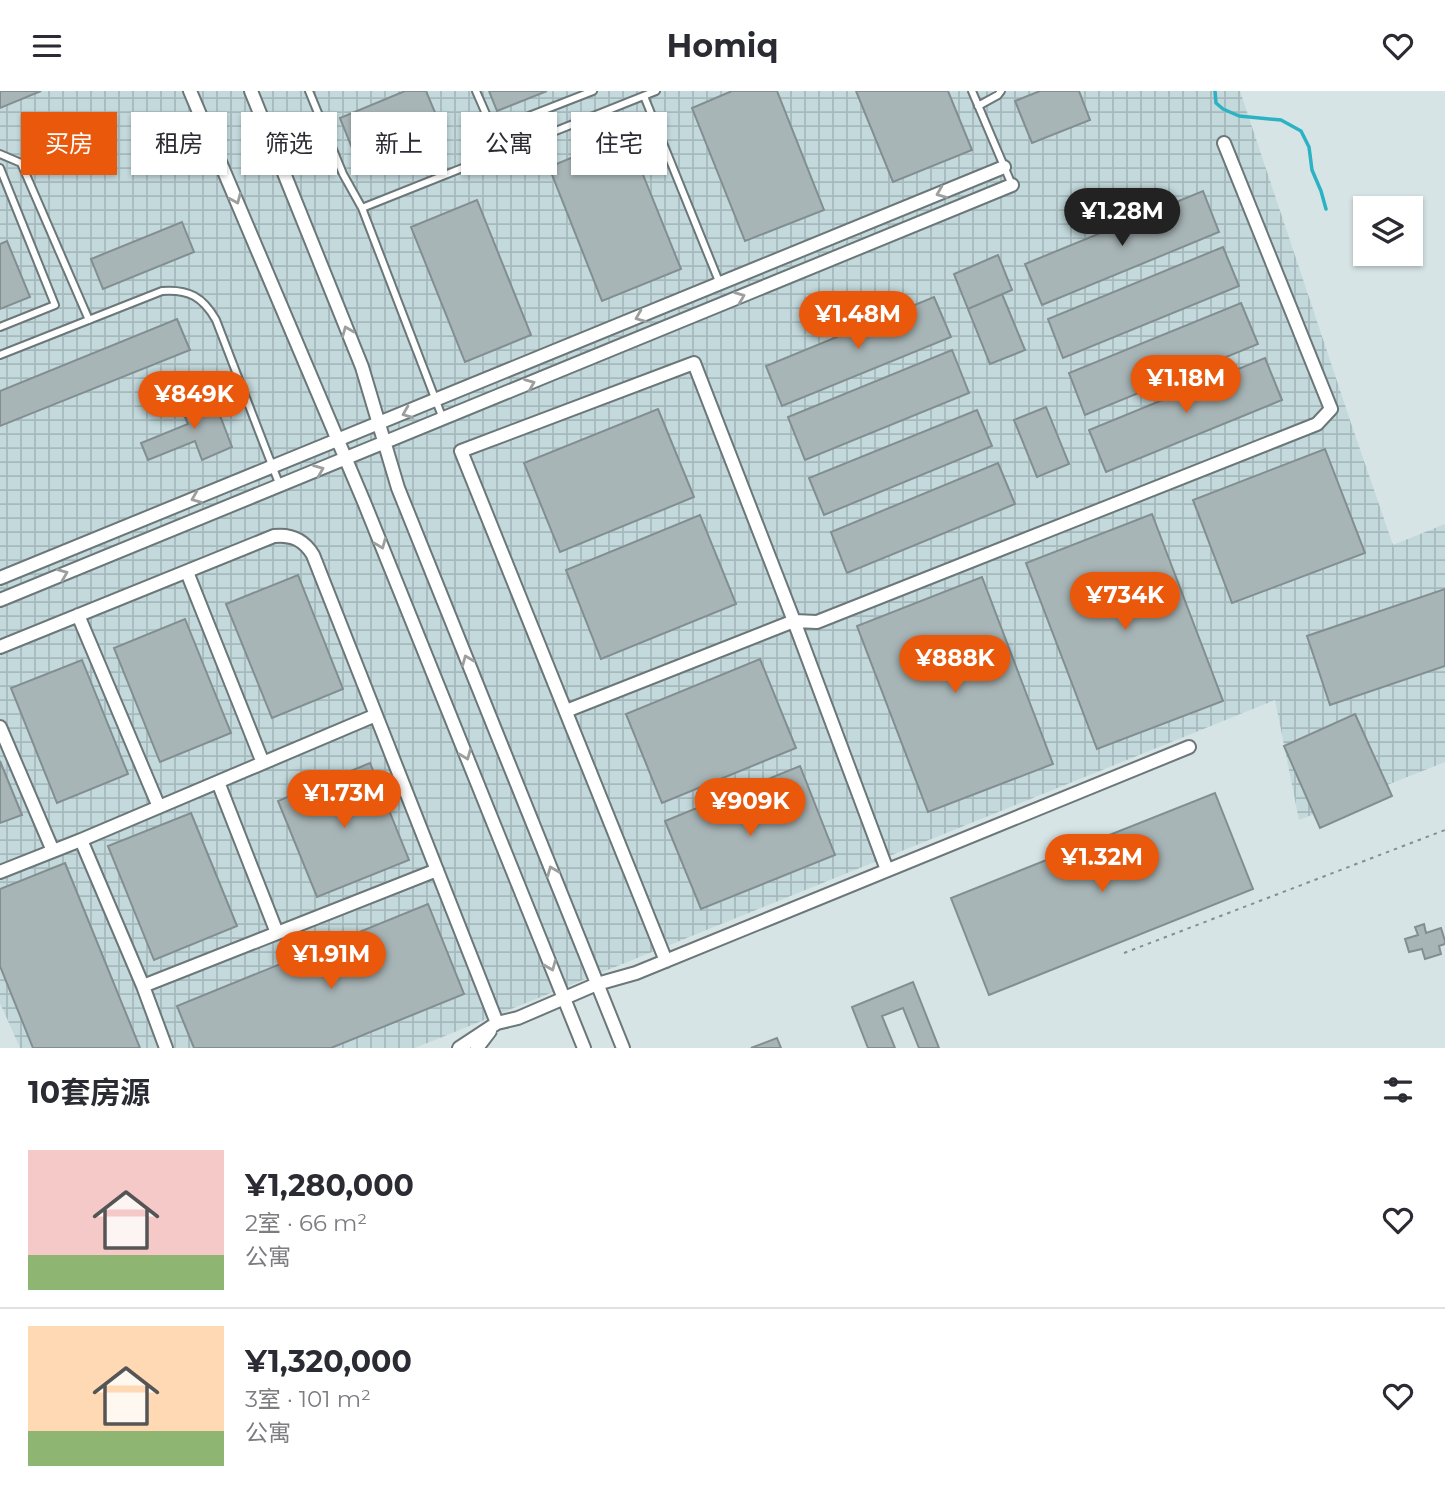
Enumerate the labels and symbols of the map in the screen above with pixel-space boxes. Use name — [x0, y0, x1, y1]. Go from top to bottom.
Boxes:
one-way arrow — [936, 185, 948, 199]
pin: ¥1.28M — [1065, 188, 1179, 248]
one-way arrow — [228, 192, 242, 204]
one-way arrow — [733, 291, 746, 305]
pin: ¥1.48M — [801, 292, 915, 351]
one-way arrow — [635, 308, 647, 322]
one-way arrow — [342, 326, 356, 338]
pin: ¥1.18M — [1129, 355, 1243, 415]
pin: ¥849K — [145, 371, 243, 431]
one-way arrow — [523, 378, 535, 392]
one-way arrow — [402, 404, 414, 418]
one-way arrow — [313, 464, 325, 478]
one-way arrow — [191, 490, 203, 504]
one-way arrow — [373, 537, 387, 549]
one-way arrow — [56, 568, 69, 582]
pin: ¥734K — [1076, 573, 1174, 632]
pin: ¥888K — [906, 635, 1004, 695]
one-way arrow — [461, 655, 475, 667]
one-way arrow — [458, 749, 472, 761]
pin: ¥1.73M — [287, 771, 401, 830]
pin: ¥909K — [701, 779, 799, 838]
pin: ¥1.32M — [1045, 835, 1159, 894]
one-way arrow — [546, 866, 560, 878]
pin: ¥1.91M — [274, 932, 388, 991]
one-way arrow — [542, 960, 556, 972]

